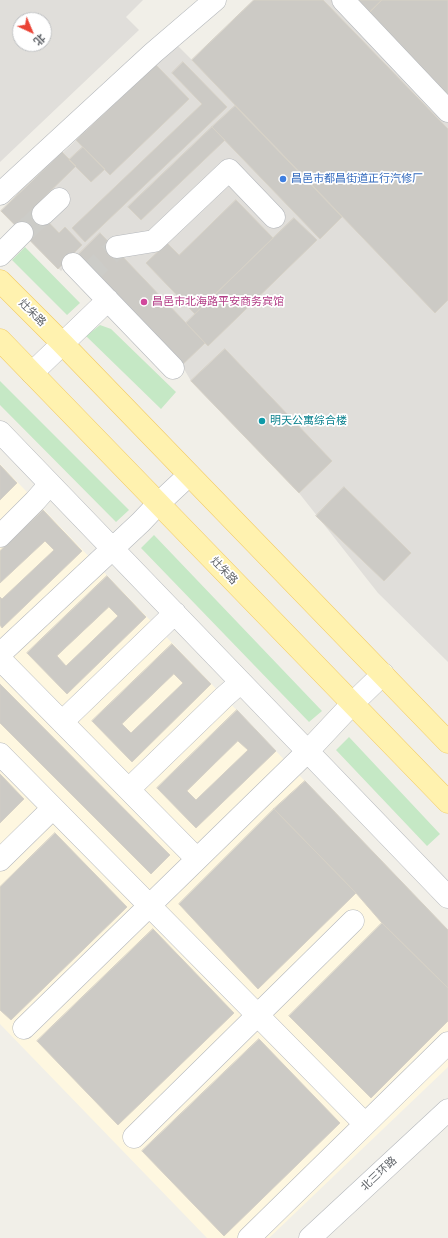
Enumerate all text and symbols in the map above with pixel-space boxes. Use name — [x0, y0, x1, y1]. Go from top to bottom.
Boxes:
north arrow — [12, 12, 52, 52]
text: 北 — [31, 31, 49, 49]
place label: 昌邑市都昌街道正行汽修厂 — [291, 172, 423, 186]
marker: 昌邑市都昌街道正行汽修厂 — [278, 174, 288, 184]
place label: 昌邑市北海路平安商务宾馆 — [152, 295, 284, 309]
street label: 灶朱路 — [16, 297, 48, 329]
marker: 昌邑市北海路平安商务宾馆 — [139, 297, 149, 307]
place label: 明天公寓综合楼 — [270, 414, 347, 428]
marker: 明天公寓综合楼 — [257, 416, 267, 426]
street label: 灶朱路 — [208, 555, 240, 587]
street label: 北三环路 — [358, 1154, 400, 1194]

